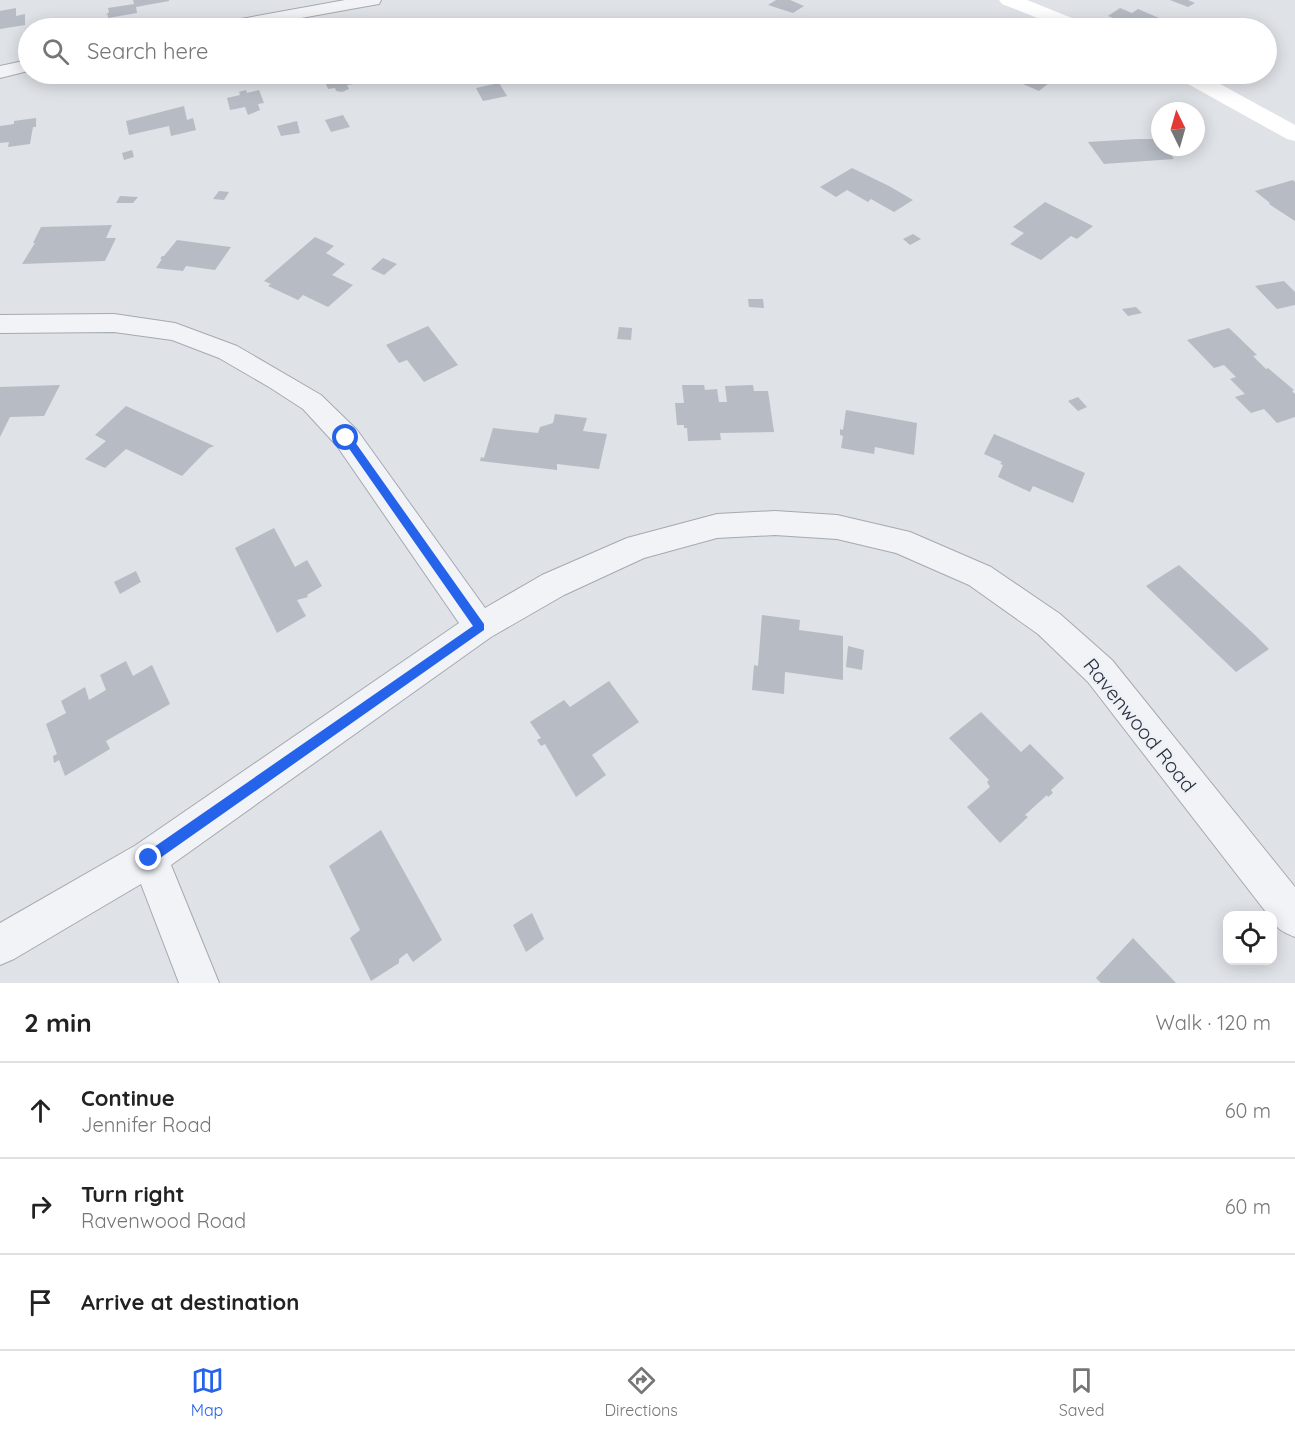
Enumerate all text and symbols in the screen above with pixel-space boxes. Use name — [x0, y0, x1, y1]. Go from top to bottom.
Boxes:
search box — [18, 18, 1277, 84]
icon: search — [39, 35, 72, 68]
text: Search here — [87, 37, 208, 65]
north arrow — [1151, 102, 1205, 156]
route start — [332, 424, 358, 450]
street label: Ravenwood Road — [1078, 653, 1202, 797]
route end — [135, 844, 161, 870]
map controls — [1223, 911, 1277, 965]
button: locate — [1223, 911, 1277, 965]
text: 2 min — [24, 1006, 92, 1039]
text: Walk · 120 m — [1156, 1010, 1271, 1035]
text: Continue — [81, 1084, 175, 1112]
icon: ahead — [24, 1094, 57, 1127]
text: 60 m — [1225, 1098, 1271, 1123]
text: Jennifer Road — [81, 1112, 212, 1137]
text: Turn right — [81, 1180, 185, 1208]
icon: right — [24, 1190, 57, 1223]
text: 60 m — [1225, 1194, 1271, 1219]
text: Ravenwood Road — [81, 1208, 246, 1233]
icon: arrive — [24, 1286, 57, 1319]
text: Arrive at destination — [81, 1288, 299, 1316]
tab: Map — [191, 1364, 224, 1420]
tab: Directions — [605, 1364, 678, 1420]
tab: Saved — [1059, 1364, 1104, 1420]

